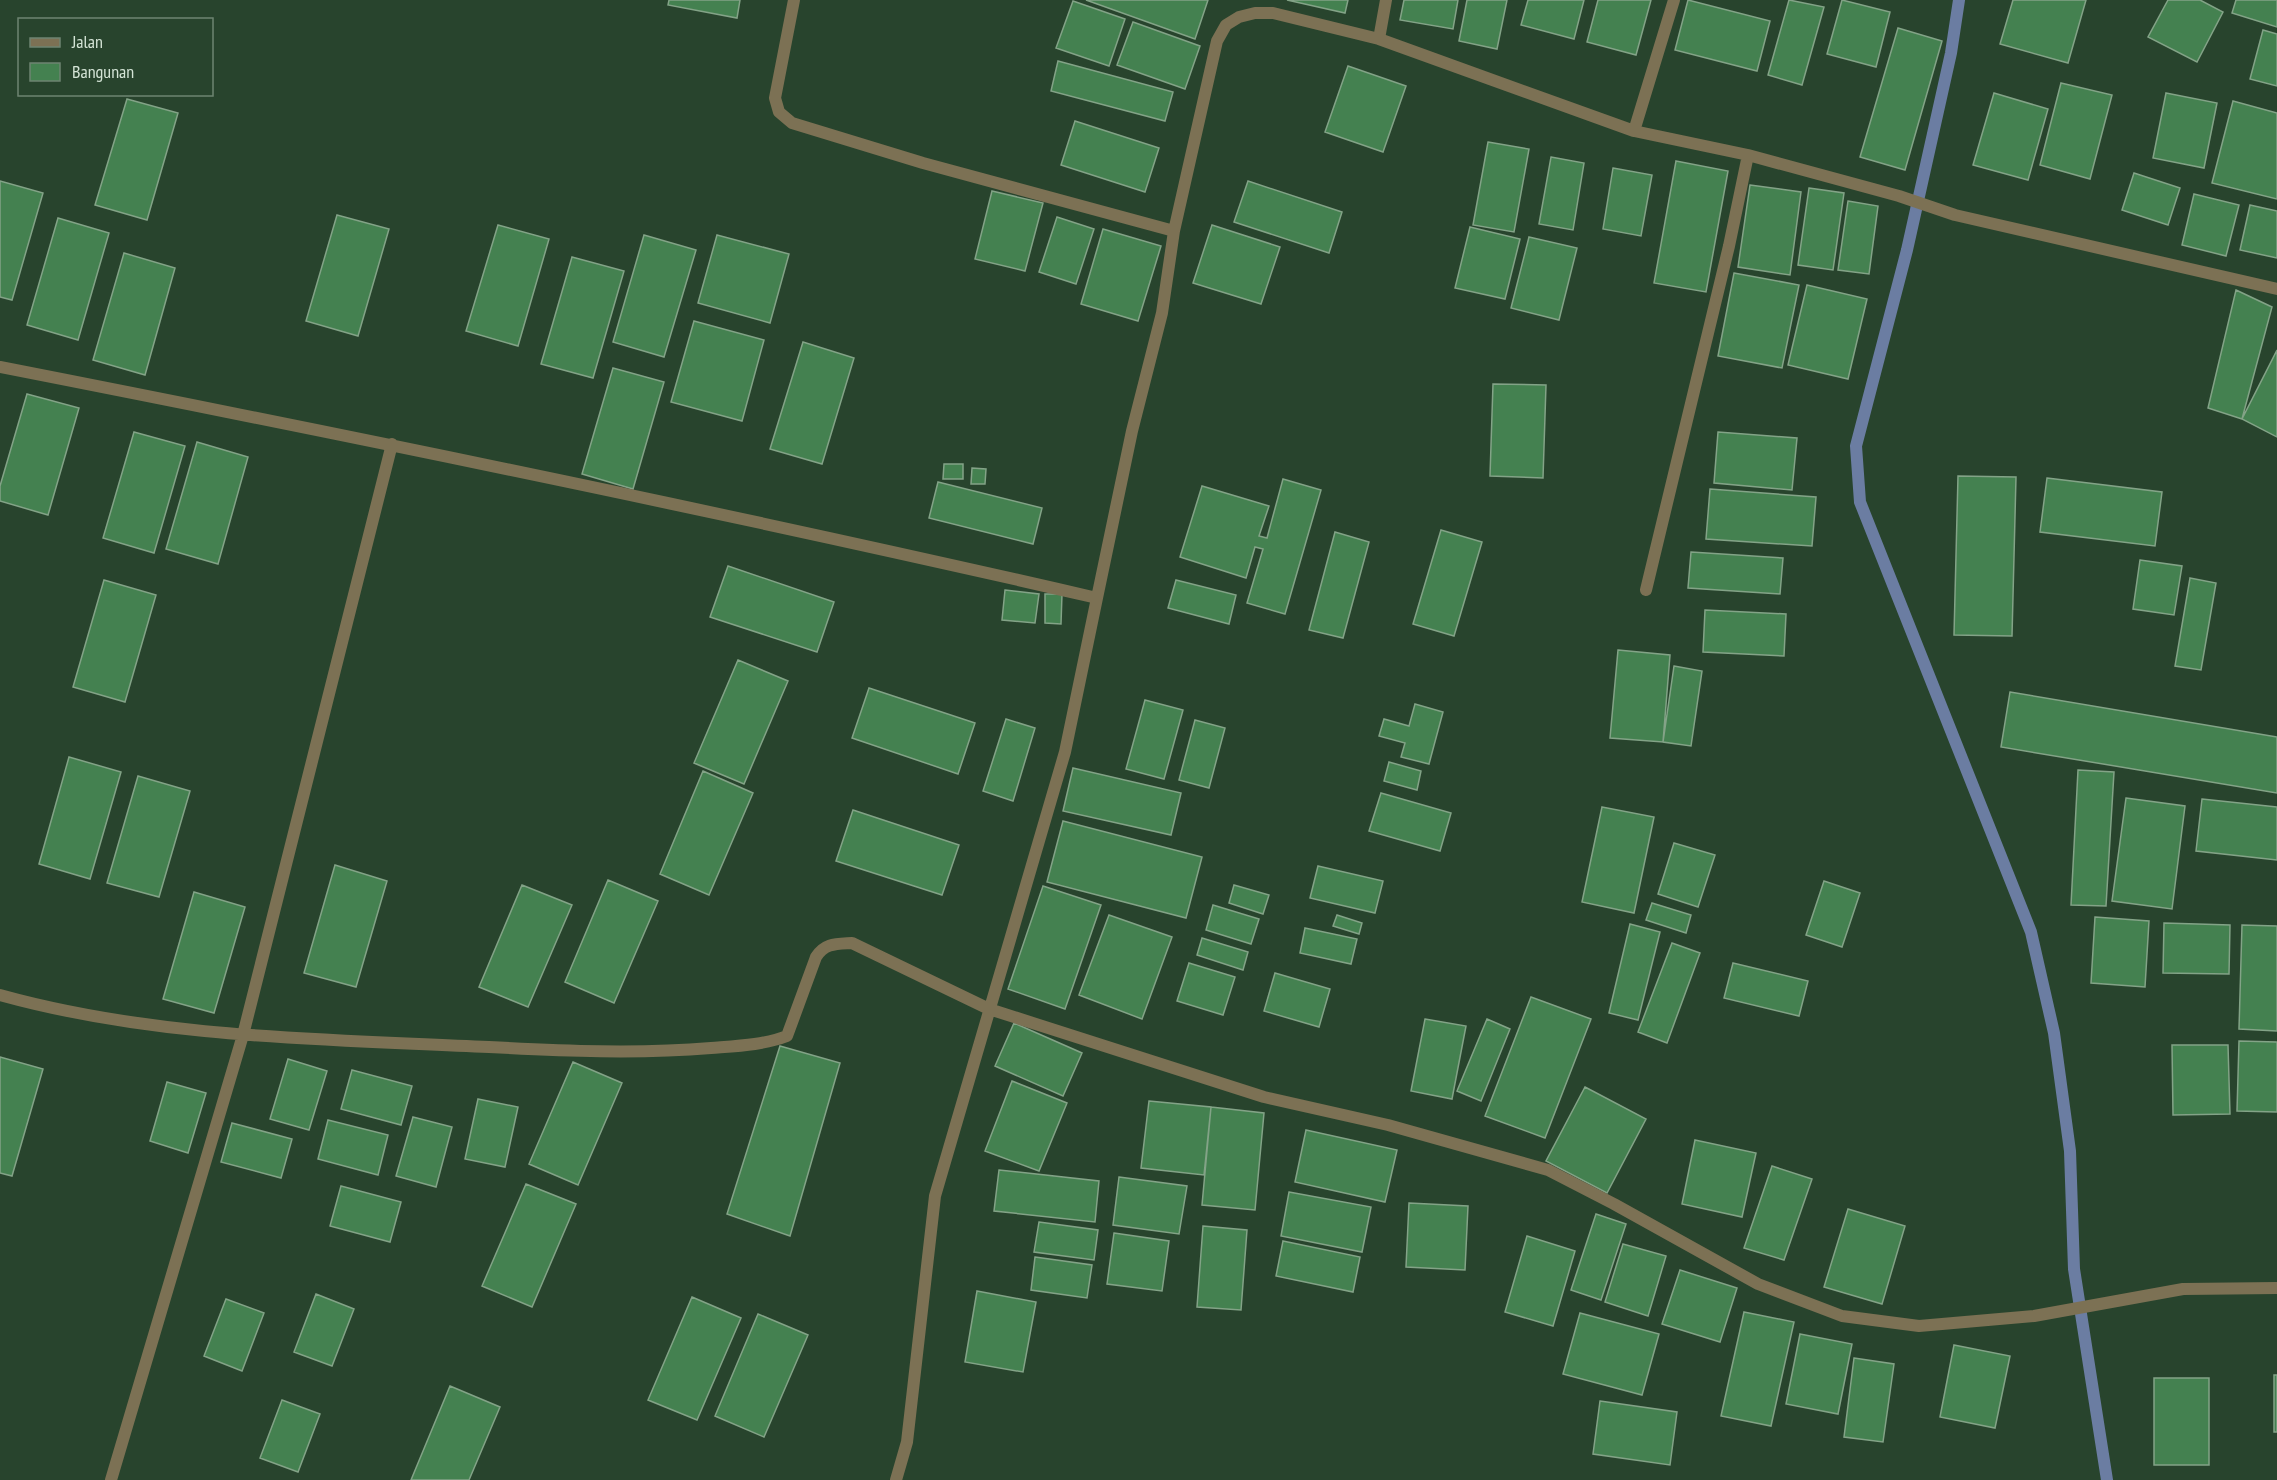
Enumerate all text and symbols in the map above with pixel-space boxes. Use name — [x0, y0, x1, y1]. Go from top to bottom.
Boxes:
legend — [18, 18, 213, 96]
text: Jalan — [71, 30, 103, 53]
text: Bangunan — [72, 60, 134, 83]

